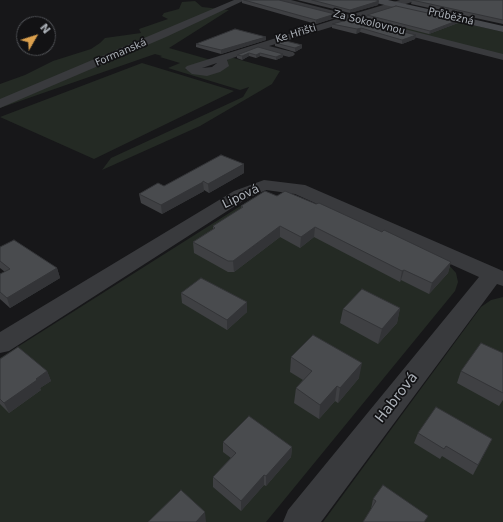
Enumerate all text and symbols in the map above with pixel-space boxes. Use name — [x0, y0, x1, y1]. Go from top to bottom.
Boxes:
street label: Průběžná — [427, 6, 475, 28]
street label: Za Sokolovnou — [332, 8, 406, 38]
north arrow — [16, 16, 56, 56]
text: N — [37, 21, 53, 36]
street label: Ke Hřišti — [274, 22, 318, 46]
street label: Formanská — [94, 37, 148, 69]
street label: Lipová — [220, 182, 262, 212]
street label: Habrová — [372, 370, 422, 426]

